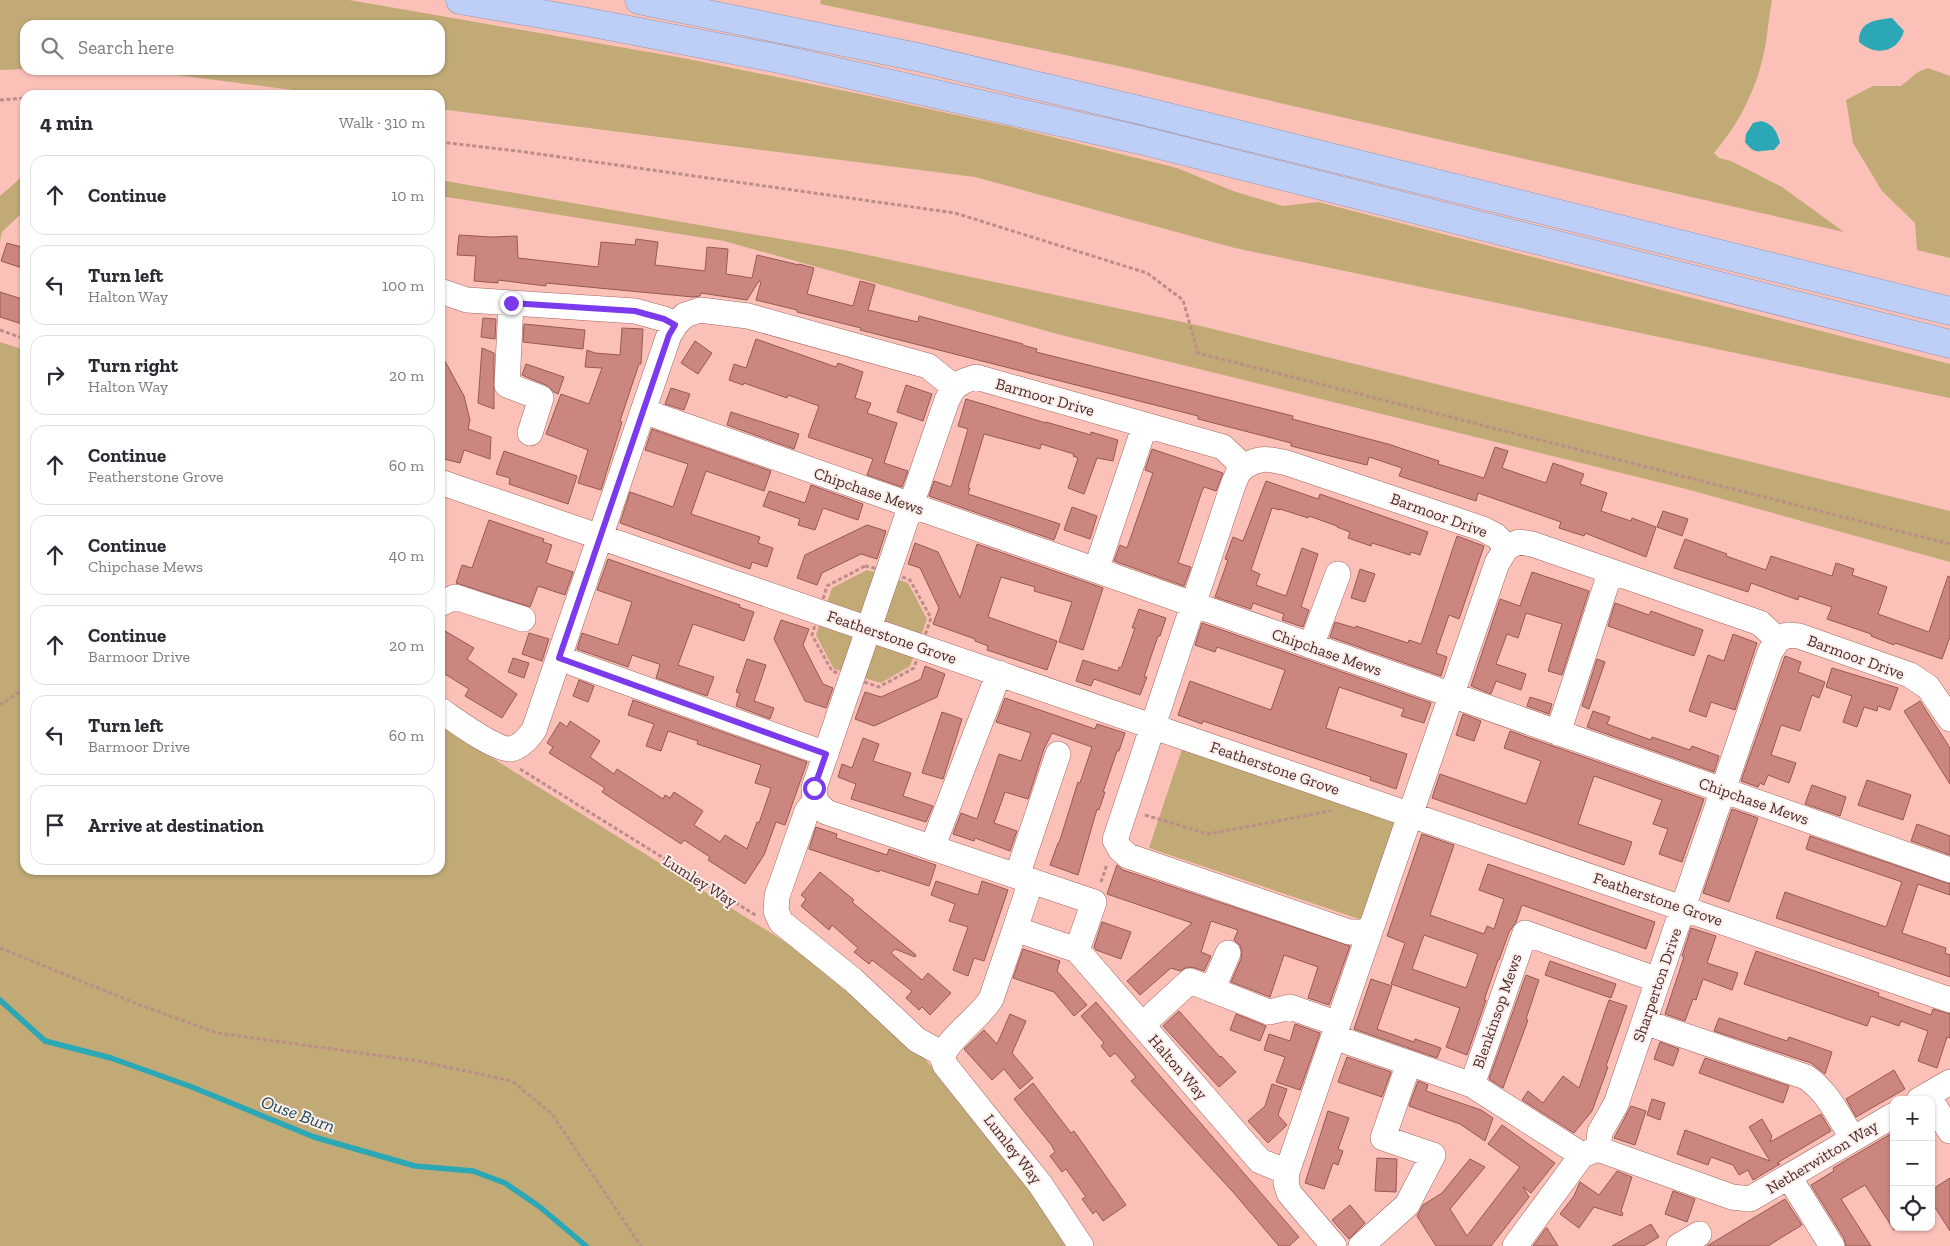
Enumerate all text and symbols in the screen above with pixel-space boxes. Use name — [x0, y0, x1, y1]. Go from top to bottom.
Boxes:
search box — [20, 20, 445, 75]
icon: search — [38, 34, 66, 62]
text: Search here — [78, 36, 174, 59]
text: 4 min — [40, 110, 93, 135]
text: Walk · 310 m — [339, 113, 425, 132]
icon: ahead — [41, 181, 69, 209]
text: Continue — [88, 184, 166, 207]
text: 10 m — [391, 186, 424, 205]
text: Turn left — [88, 264, 163, 287]
icon: left — [41, 271, 69, 299]
text: 100 m — [382, 276, 424, 295]
text: Halton Way — [88, 287, 168, 306]
route end — [500, 292, 523, 315]
text: Turn right — [88, 354, 178, 377]
icon: right — [41, 361, 69, 389]
text: 20 m — [389, 366, 424, 385]
street label: Barmoor Drive — [993, 374, 1097, 420]
text: Halton Way — [88, 377, 168, 396]
text: Continue — [88, 444, 166, 467]
icon: ahead — [41, 451, 69, 479]
text: 60 m — [389, 456, 424, 475]
street label: Chipchase Mews — [812, 463, 926, 519]
text: Featherstone Grove — [88, 467, 224, 486]
street label: Barmoor Drive — [1388, 489, 1490, 541]
text: Continue — [88, 534, 166, 557]
icon: ahead — [41, 541, 69, 569]
text: 40 m — [389, 546, 424, 565]
text: Chipchase Mews — [88, 557, 203, 576]
street label: Featherstone Grove — [825, 606, 959, 668]
text: Continue — [88, 624, 166, 647]
street label: Chipchase Mews — [1270, 624, 1384, 680]
icon: ahead — [41, 631, 69, 659]
street label: Barmoor Drive — [1805, 631, 1907, 683]
text: 20 m — [389, 636, 424, 655]
text: Barmoor Drive — [88, 647, 190, 666]
text: Turn left — [88, 714, 163, 737]
icon: left — [41, 721, 69, 749]
text: 60 m — [389, 726, 424, 745]
text: Barmoor Drive — [88, 737, 190, 756]
street label: Featherstone Grove — [1208, 737, 1342, 799]
street label: Chipchase Mews — [1697, 773, 1811, 829]
route start — [803, 777, 826, 800]
icon: arrive — [41, 811, 69, 839]
text: Arrive at destination — [88, 814, 264, 837]
street label: Lumley Way — [660, 851, 741, 912]
street label: Featherstone Grove — [1591, 868, 1725, 930]
street label: Sharperton Drive — [1629, 925, 1685, 1045]
street label: Blenkinsop Mews — [1468, 951, 1526, 1071]
street label: Halton Way — [1145, 1031, 1212, 1104]
water label: Ouse Burn — [258, 1090, 338, 1138]
map controls — [1890, 1096, 1935, 1231]
button: + — [1890, 1096, 1935, 1141]
street label: Lumley Way — [980, 1110, 1047, 1188]
street label: Netherwitton Way — [1763, 1116, 1882, 1198]
button: − — [1890, 1141, 1935, 1186]
button: locate — [1890, 1186, 1935, 1231]

